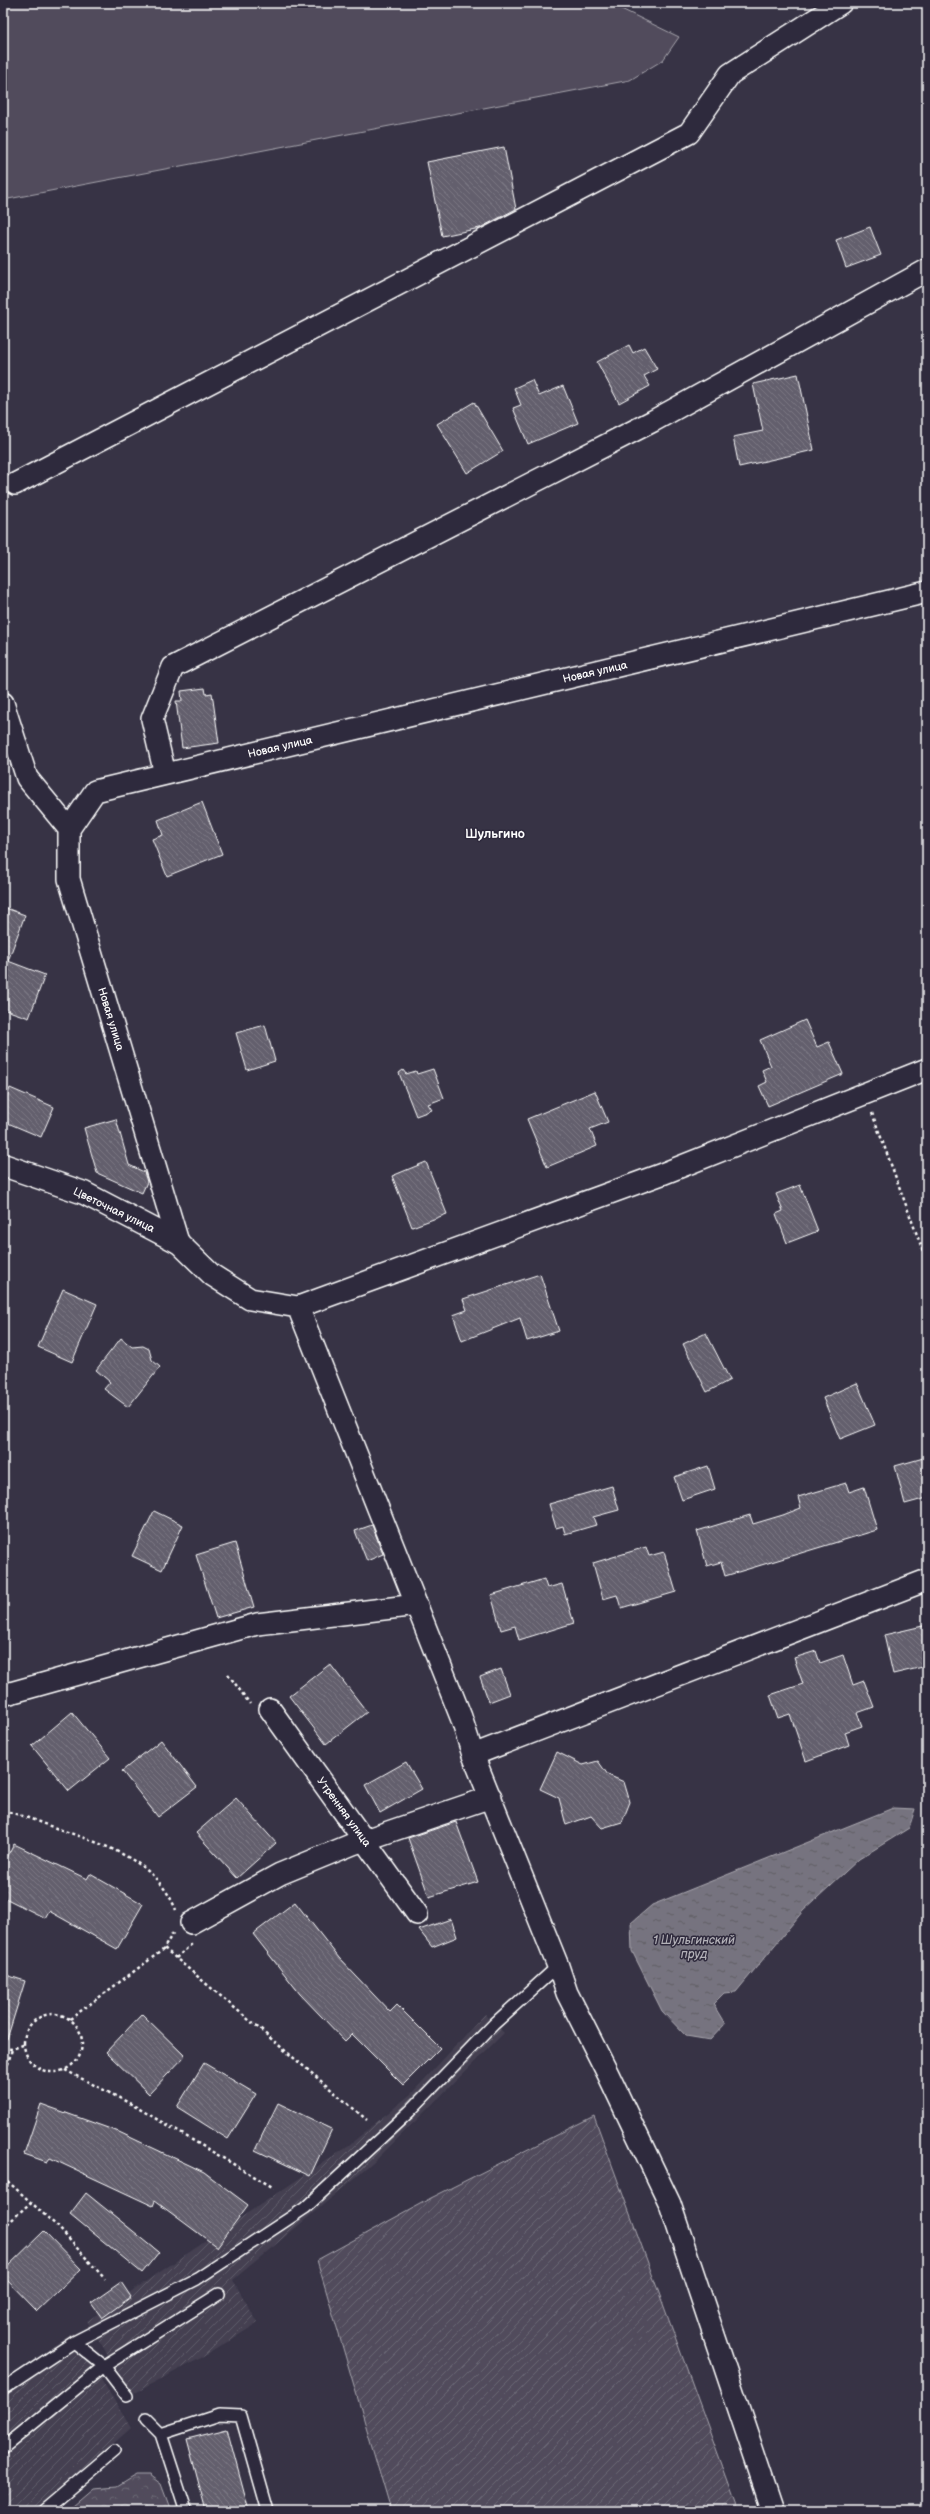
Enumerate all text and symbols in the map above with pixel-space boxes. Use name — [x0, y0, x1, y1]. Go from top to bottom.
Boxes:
street label: Новая улица — [562, 658, 629, 686]
street label: Новая улица — [247, 733, 314, 761]
district label: Шульгино — [465, 826, 525, 842]
street label: Новая улица — [95, 986, 127, 1053]
street label: Цветочная улица — [71, 1185, 157, 1236]
street label: Утренняя улица — [314, 1775, 374, 1850]
water label: 1 Шульгинский пруд — [653, 1933, 735, 1962]

